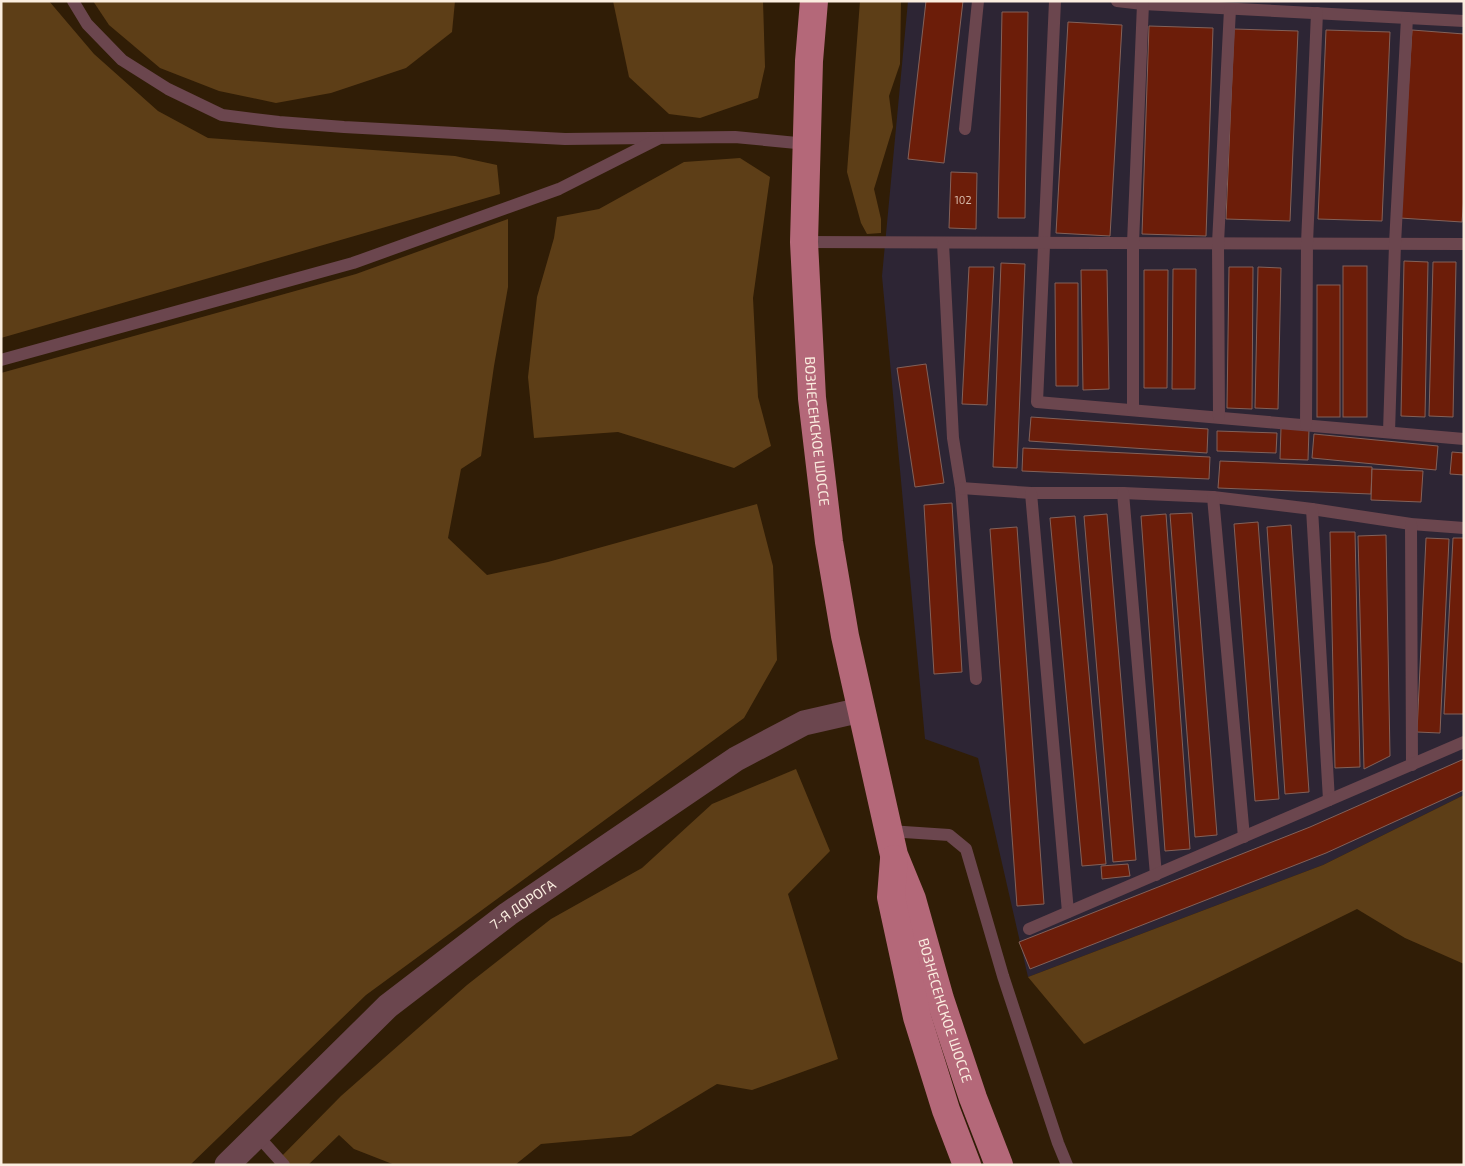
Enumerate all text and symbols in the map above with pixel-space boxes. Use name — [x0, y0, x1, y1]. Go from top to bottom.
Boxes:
house number: 102 — [954, 193, 972, 206]
street label: ВОЗНЕСЕНСКОЕ ШОССЕ — [802, 356, 834, 507]
street label: 7-Я ДОРОГА — [486, 875, 559, 933]
street label: ВОЗНЕСЕНСКОЕ ШОССЕ — [915, 936, 976, 1085]

